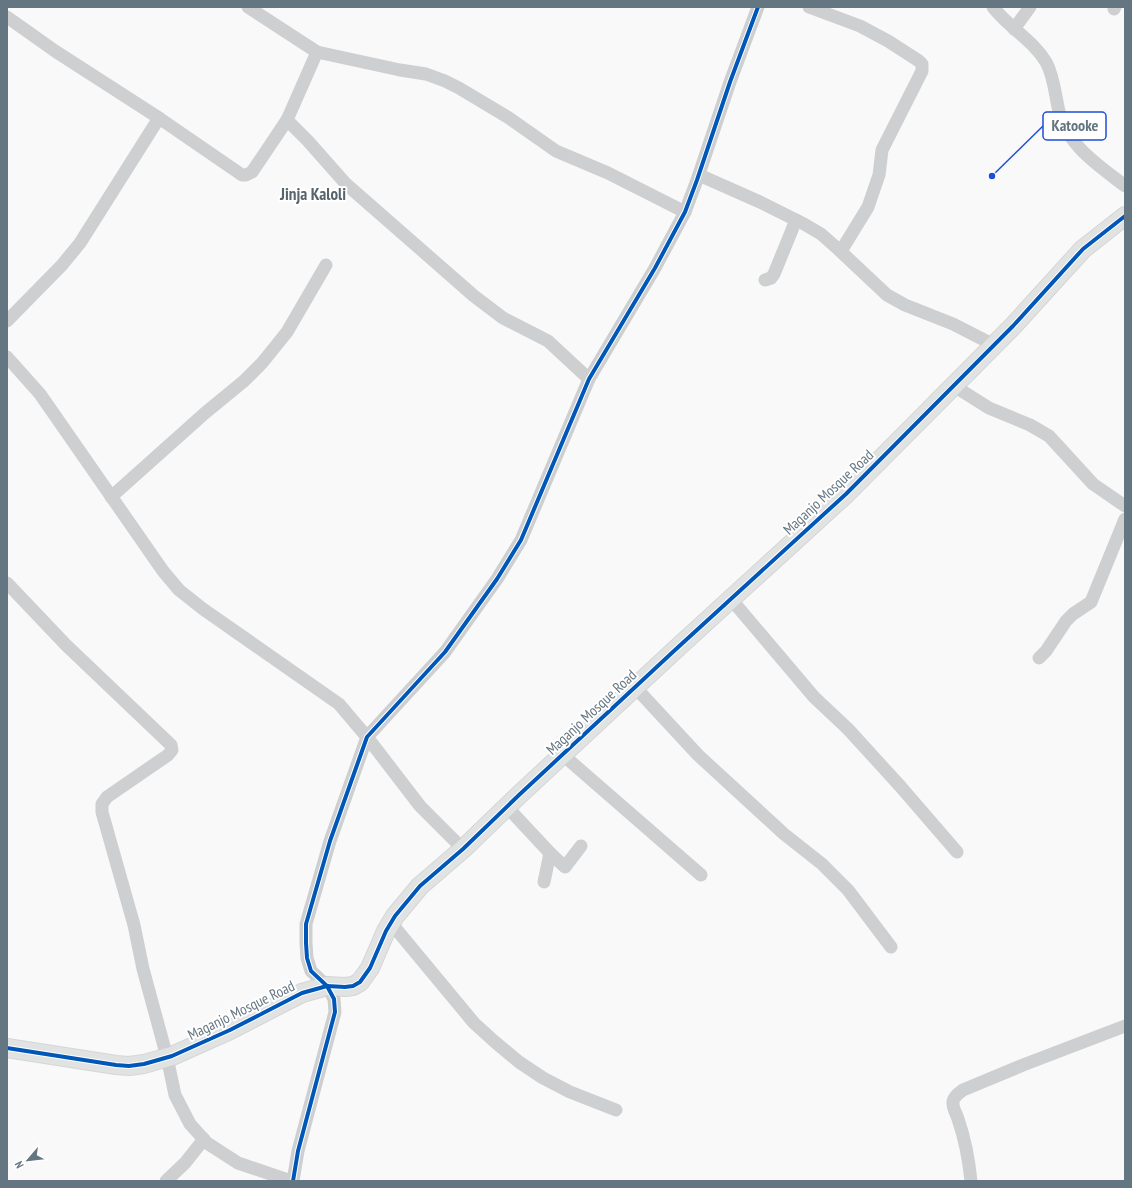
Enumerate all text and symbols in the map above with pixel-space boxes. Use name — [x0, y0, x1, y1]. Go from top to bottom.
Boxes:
callout: Katooke — [1043, 112, 1106, 140]
text: Katooke — [1052, 115, 1099, 135]
district label: Jinja Kaloli — [279, 183, 346, 205]
street label: Maganjo Mosque Road — [779, 445, 877, 539]
street label: Maganjo Mosque Road — [542, 665, 640, 759]
street label: Maganjo Mosque Road — [184, 976, 298, 1044]
north arrow — [8, 1140, 48, 1180]
text: N — [12, 1159, 27, 1171]

